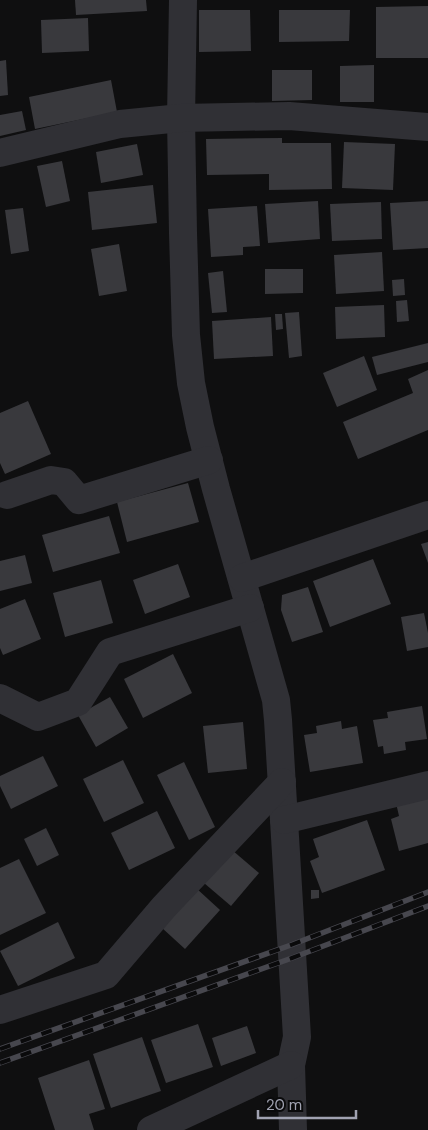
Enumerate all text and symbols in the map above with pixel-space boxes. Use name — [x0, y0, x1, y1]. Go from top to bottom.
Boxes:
scale bar — [258, 1088, 356, 1120]
text: 20 m — [266, 1095, 302, 1115]

